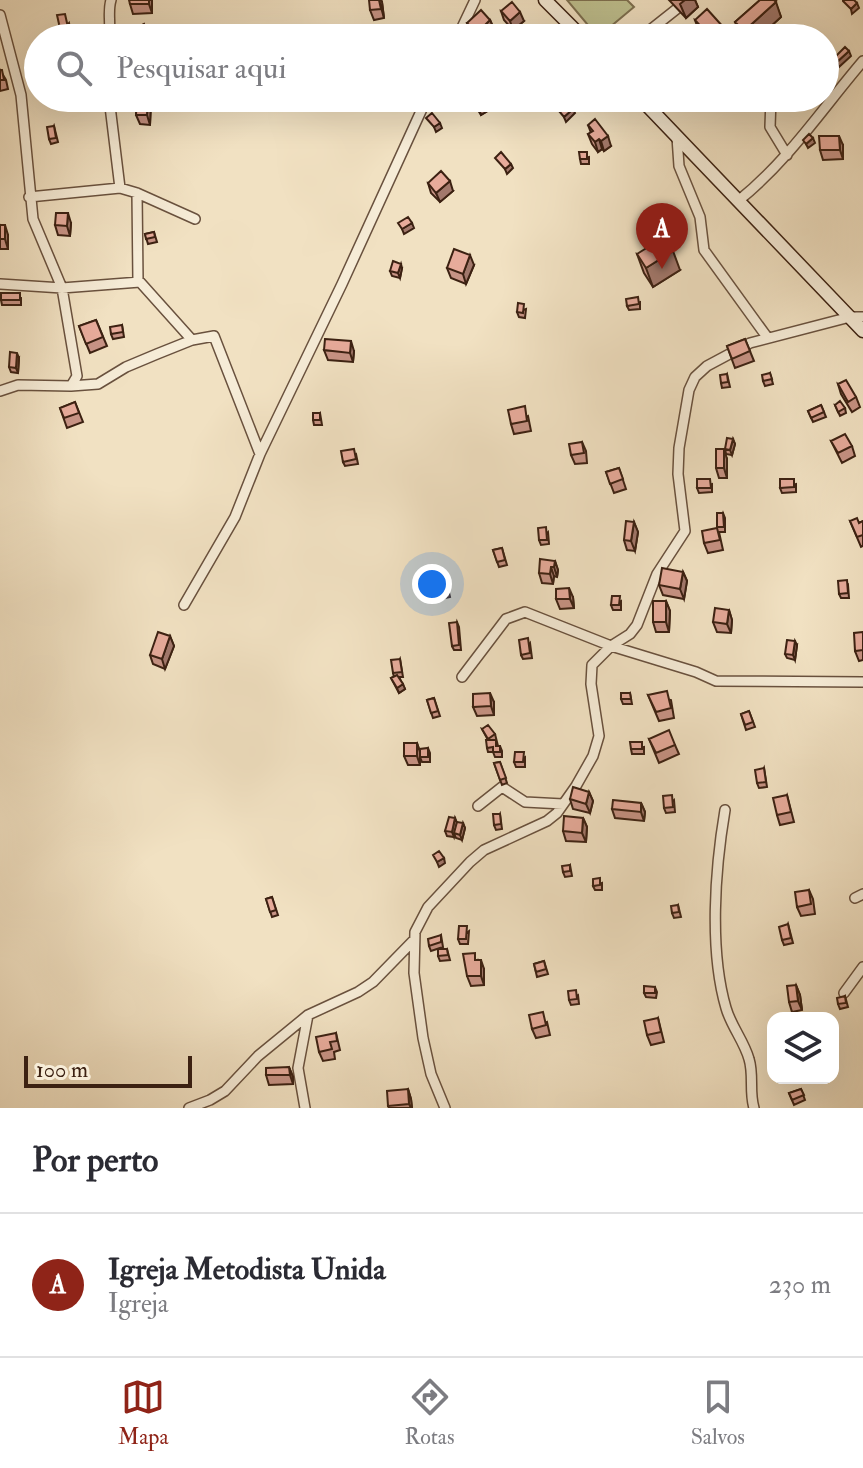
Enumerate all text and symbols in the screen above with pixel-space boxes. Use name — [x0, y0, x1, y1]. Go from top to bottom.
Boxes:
search box — [24, 24, 839, 112]
icon: search — [52, 46, 96, 90]
text: Pesquisar aqui — [116, 50, 286, 87]
pin: A — [636, 203, 688, 269]
your location — [412, 564, 452, 604]
map controls — [767, 1012, 839, 1084]
button: layers — [767, 1012, 839, 1084]
scale bar — [24, 1052, 192, 1088]
text: 100 m — [36, 1056, 88, 1084]
text: Por perto — [32, 1139, 158, 1182]
text: Igreja Metodista Unida — [108, 1251, 385, 1288]
text: A — [50, 1269, 66, 1301]
text: 230 m — [769, 1269, 831, 1301]
text: Igreja — [108, 1288, 169, 1320]
tab: Mapa — [118, 1375, 168, 1451]
tab: Rotas — [405, 1375, 454, 1451]
tab: Salvos — [691, 1375, 745, 1451]

